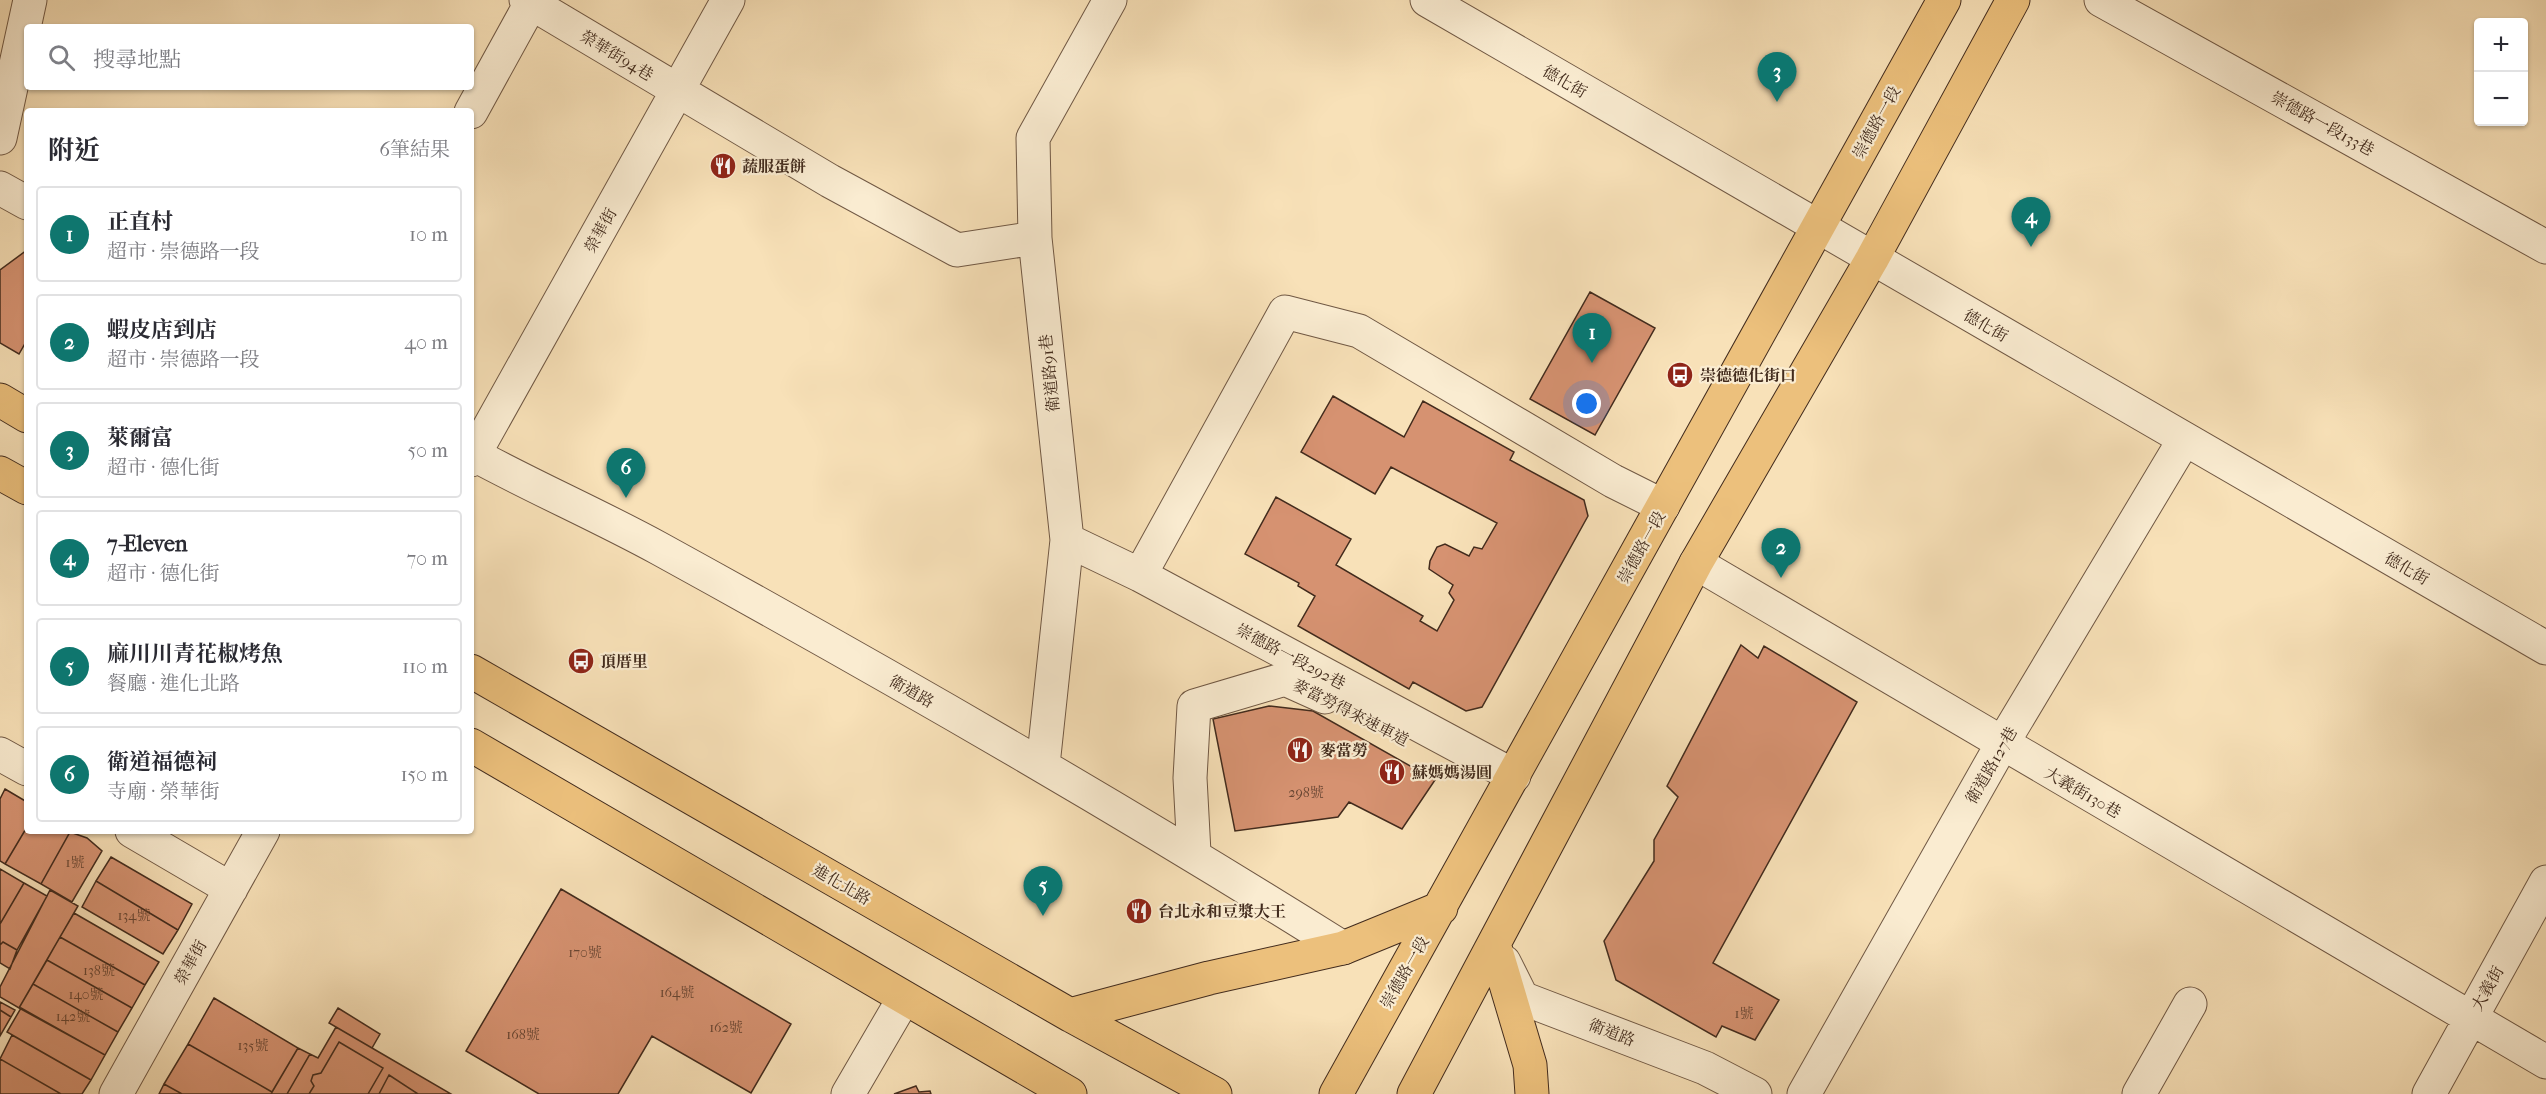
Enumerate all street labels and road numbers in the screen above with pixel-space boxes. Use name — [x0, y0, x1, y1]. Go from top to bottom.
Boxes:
street label: 榮華街94巷 — [577, 26, 657, 85]
street label: 德化街 — [1539, 61, 1590, 102]
street label: 崇德路一段 — [1849, 83, 1904, 162]
street label: 崇德路一段133巷 — [2268, 87, 2378, 160]
street label: 榮華街 — [580, 205, 620, 256]
street label: 德化街 — [1960, 305, 2011, 346]
street label: 衛道路91巷 — [1036, 333, 1063, 413]
street label: 崇德路一段 — [1614, 508, 1669, 587]
street label: 德化街 — [2381, 548, 2432, 589]
street label: 崇德路一段292巷 — [1233, 620, 1349, 693]
street label: 衛道路 — [886, 671, 937, 711]
street label: 麥當勞得來速車道 — [1290, 674, 1412, 750]
street label: 衛道路127巷 — [1962, 723, 2021, 807]
street label: 大義街130巷 — [2041, 763, 2124, 822]
street label: 進化北路 — [809, 860, 874, 909]
street label: 崇德路一段 — [1376, 933, 1433, 1012]
street label: 榮華街 — [170, 937, 210, 988]
street label: 大義街 — [2467, 963, 2507, 1014]
street label: 衛道路 — [1586, 1015, 1638, 1050]

